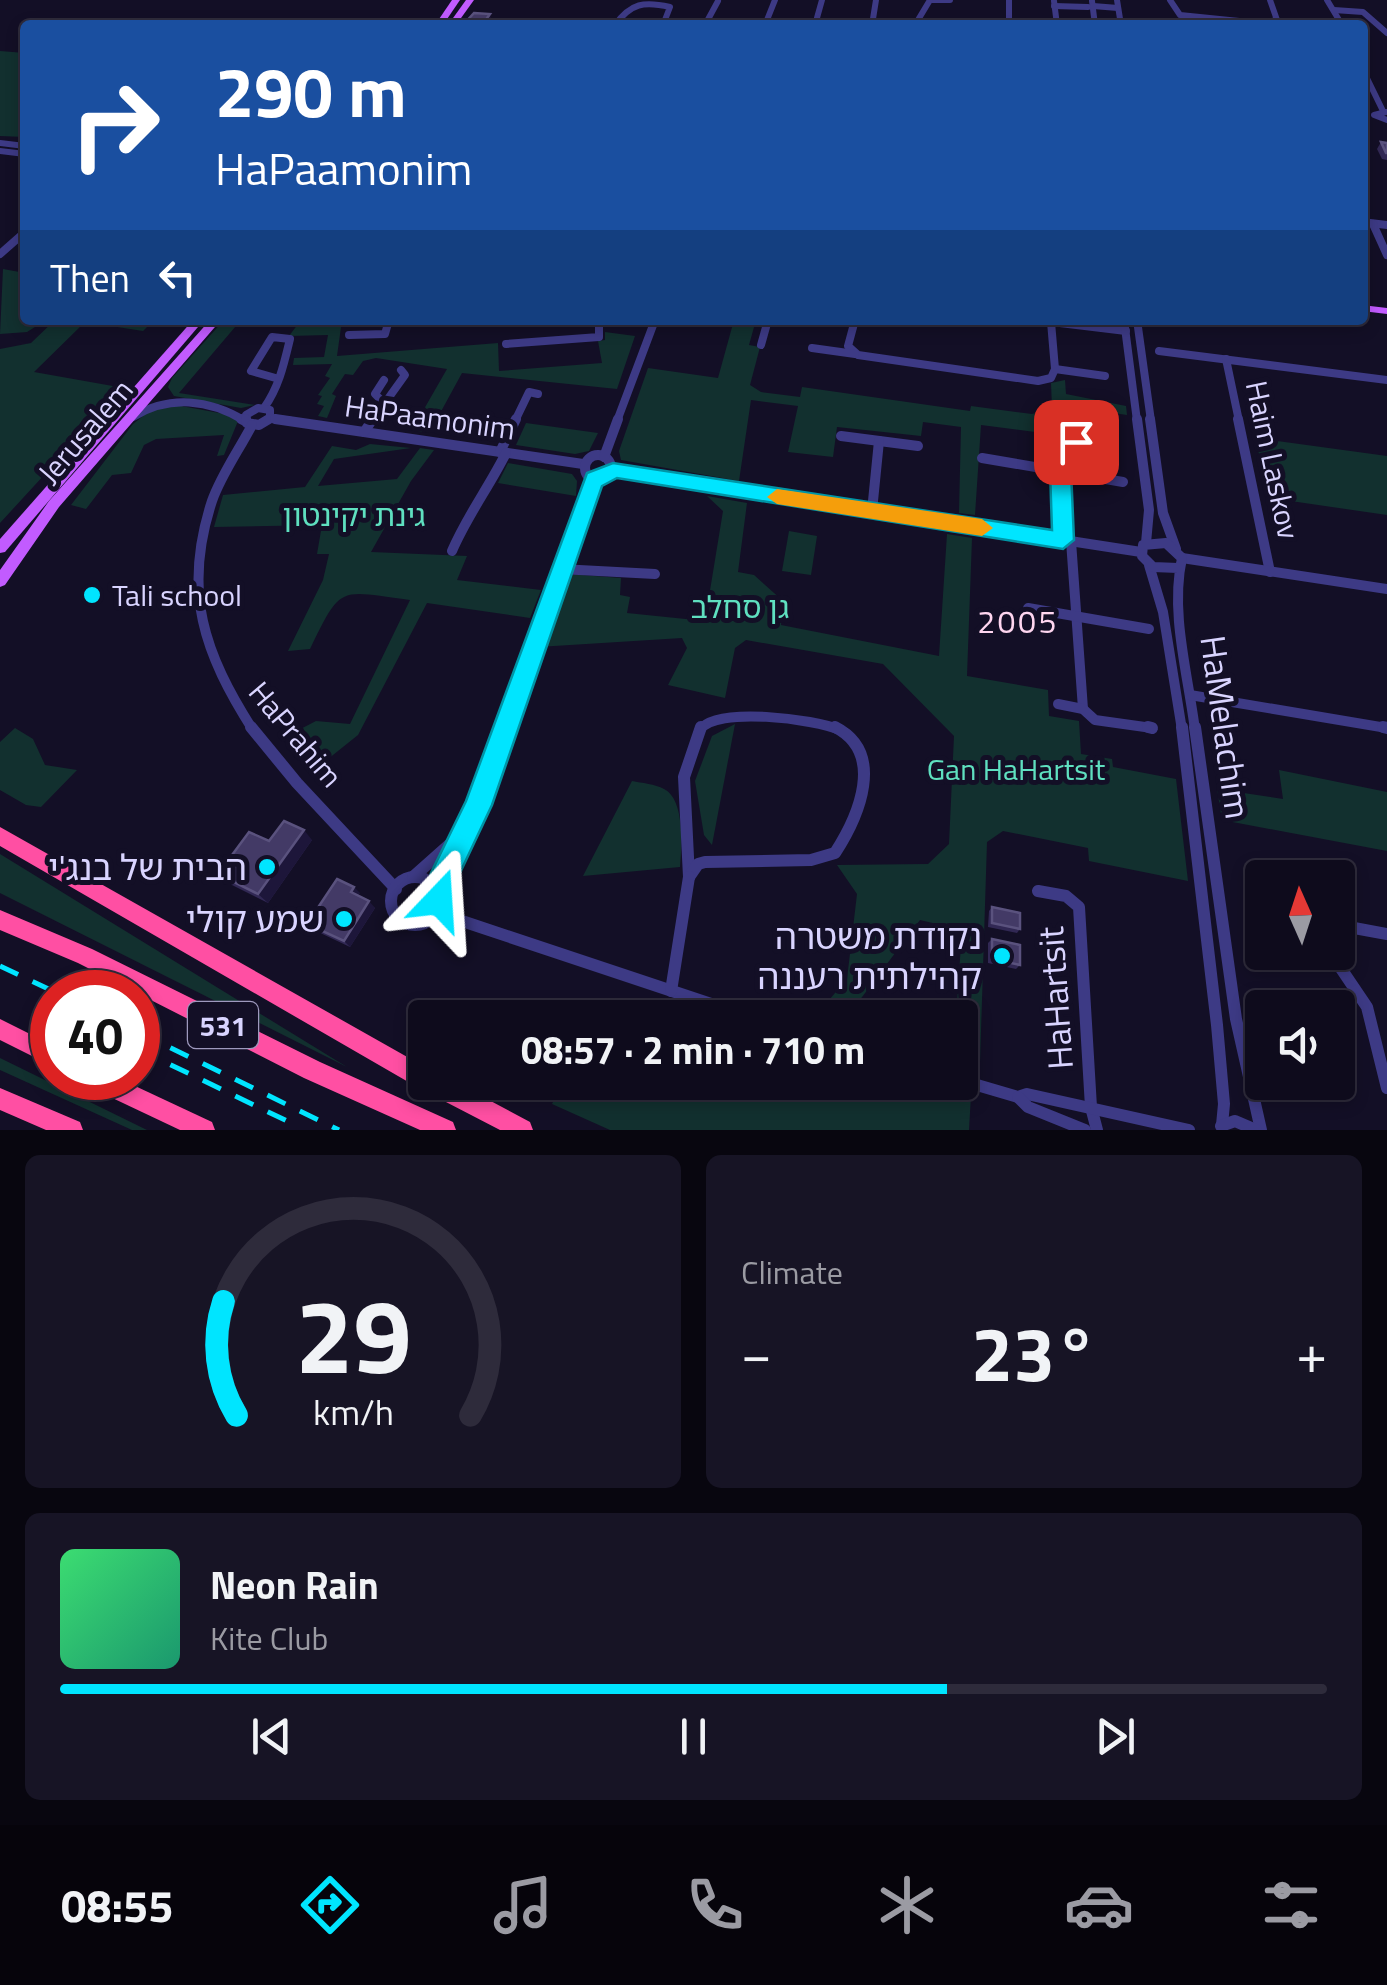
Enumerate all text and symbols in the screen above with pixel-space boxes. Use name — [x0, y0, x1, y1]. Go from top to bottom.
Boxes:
text: 290 m — [215, 38, 407, 144]
icon: right — [50, 60, 180, 190]
text: HaPaamonim — [215, 134, 473, 202]
text: Then — [50, 249, 130, 307]
icon: left — [150, 250, 205, 305]
street label: Jerusalem — [26, 368, 144, 494]
street label: Haim Laskov — [1234, 377, 1312, 543]
street label: HaPaamonim — [342, 382, 518, 452]
pin — [1034, 400, 1119, 485]
icon: arrive — [1049, 415, 1104, 470]
park label: גינת יקינטון — [283, 492, 425, 538]
place label: Tali school — [112, 572, 242, 618]
marker: Tali school — [81, 584, 103, 606]
park label: גן סחלב — [691, 584, 789, 630]
district label: 2005 — [977, 597, 1059, 645]
street label: HaMelachim — [1186, 632, 1266, 822]
street label: HaPrahim — [238, 671, 354, 797]
park label: Gan HaHartsit — [927, 746, 1106, 792]
place label: הבית של בנג'י — [48, 840, 247, 894]
position arrow — [387, 848, 491, 952]
marker: הבית של בנג'י — [256, 856, 278, 878]
north arrow — [1245, 860, 1355, 970]
map controls — [1245, 860, 1355, 1100]
place label: שמע קולי — [186, 892, 324, 946]
marker: שמע קולי — [333, 908, 355, 930]
place label: נקודת משטרה קהילתית רעננה — [757, 909, 982, 1003]
street label: HaHartsit — [1023, 925, 1087, 1071]
marker: נקודת משטרה קהילתית רעננה — [991, 945, 1013, 967]
speed limit sign: 40 — [30, 970, 160, 1100]
button: sound — [1245, 990, 1355, 1100]
road number: 531 — [188, 1002, 258, 1048]
text: 08:57 · 2 min · 710 m — [521, 1021, 865, 1079]
text: Climate — [741, 1248, 843, 1296]
text: 29 — [295, 1255, 411, 1413]
text: 23° — [971, 1296, 1097, 1410]
text: − — [741, 1311, 772, 1394]
text: + — [1296, 1311, 1327, 1394]
text: km/h — [313, 1384, 393, 1439]
text: Neon Rain — [210, 1556, 379, 1614]
text: Kite Club — [210, 1614, 328, 1662]
icon: previous — [244, 1709, 299, 1764]
icon: pause — [666, 1709, 721, 1764]
icon: next — [1088, 1709, 1143, 1764]
icon: directions — [295, 1870, 365, 1940]
icon: music — [488, 1870, 558, 1940]
icon: phone — [680, 1870, 750, 1940]
icon: climate — [872, 1870, 942, 1940]
icon: car — [1064, 1870, 1134, 1940]
icon: filters — [1256, 1870, 1326, 1940]
text: 08:55 — [61, 1871, 173, 1939]

